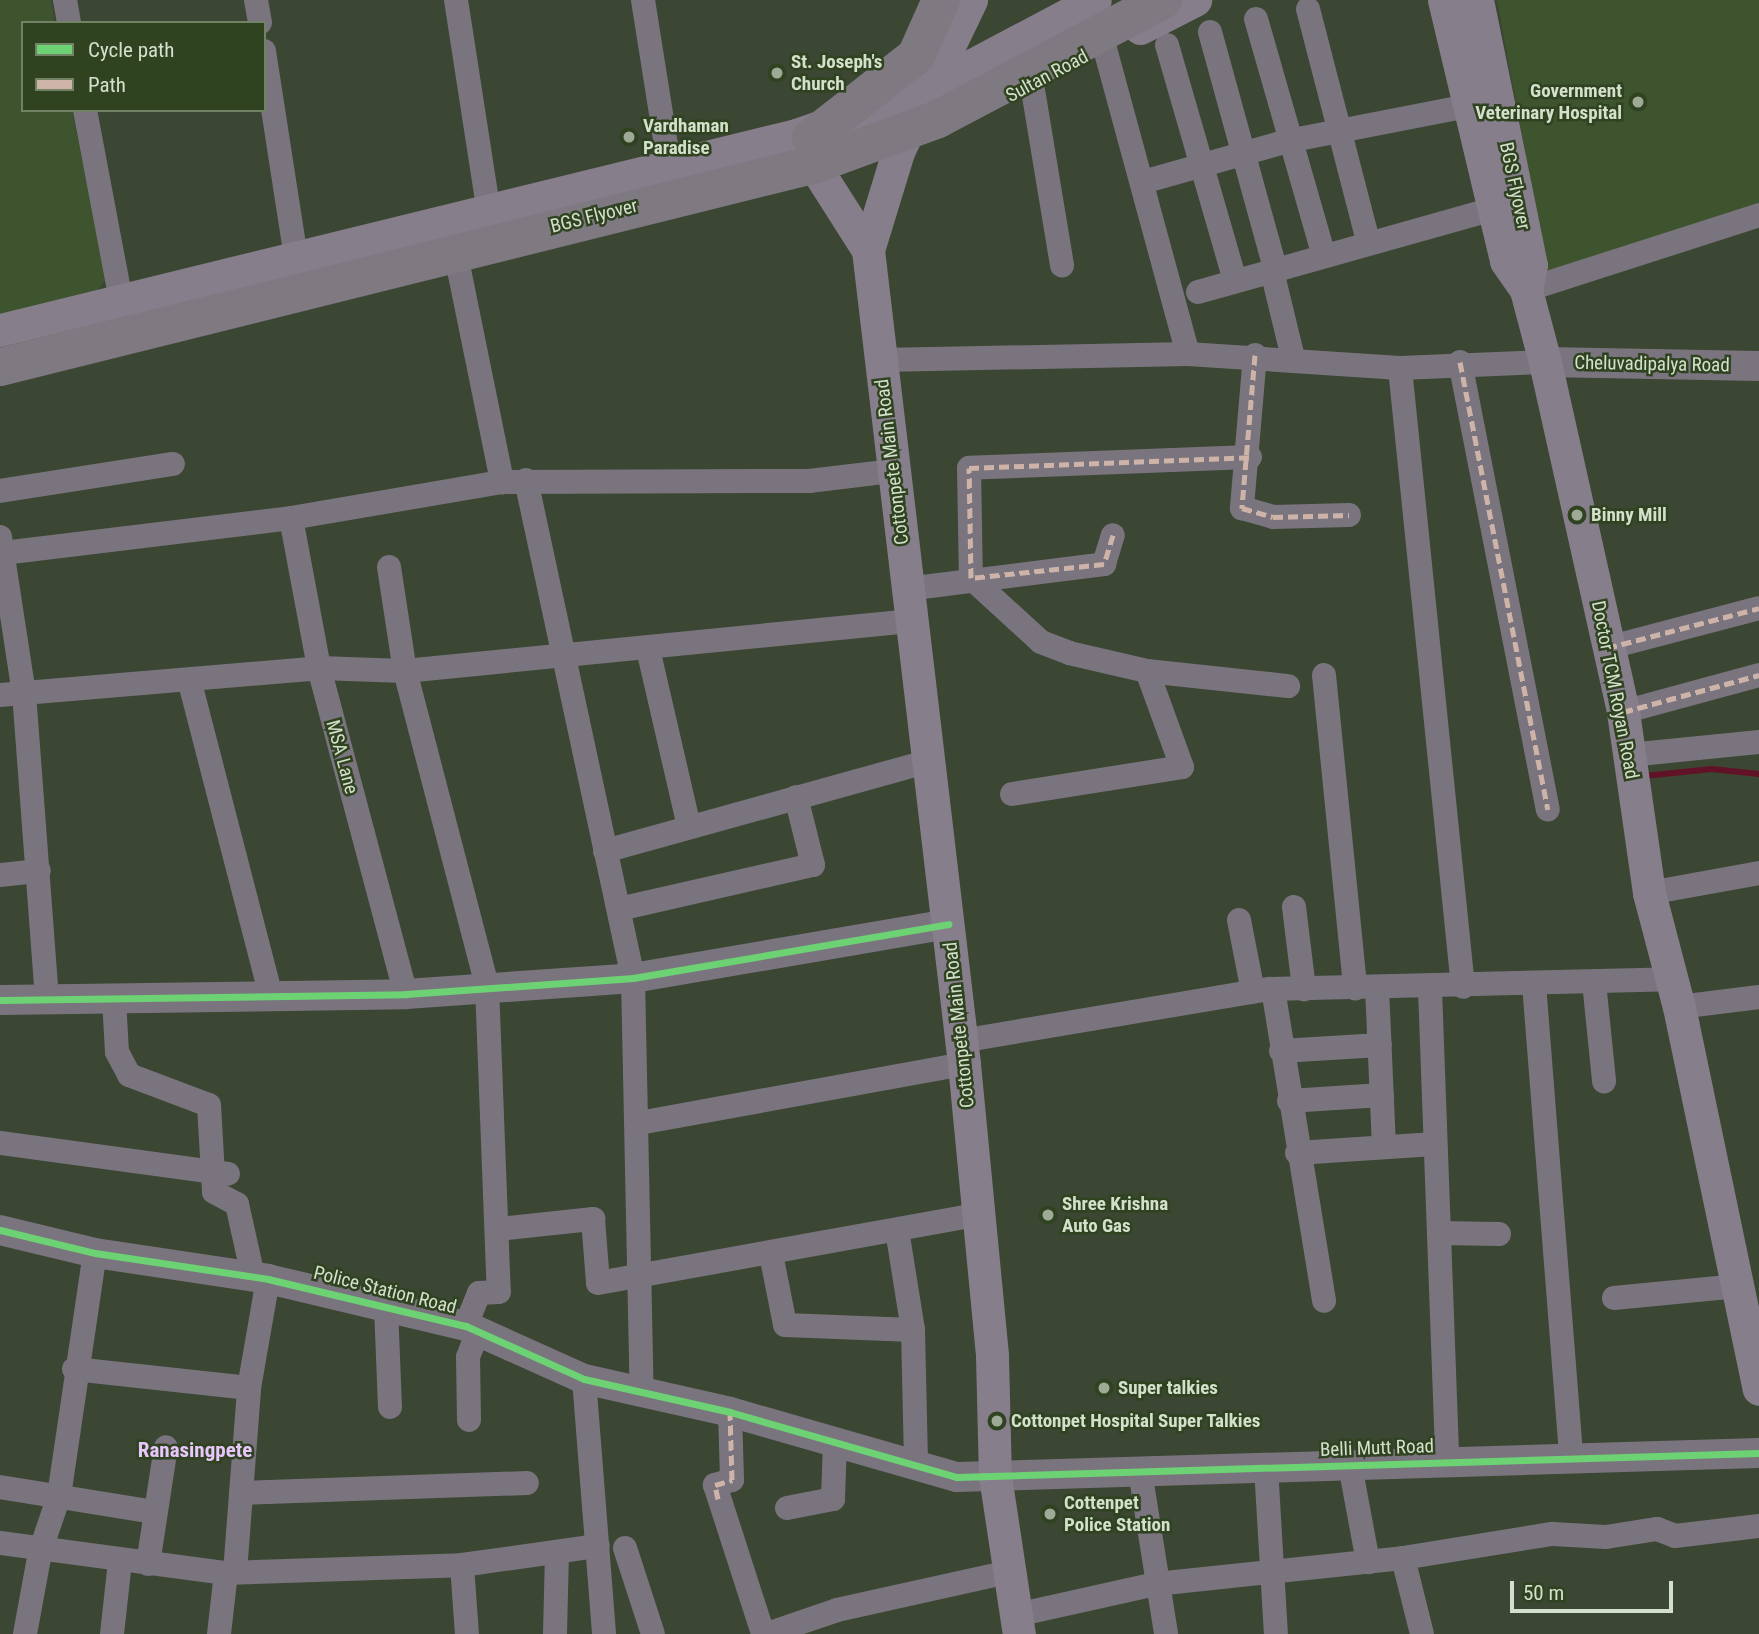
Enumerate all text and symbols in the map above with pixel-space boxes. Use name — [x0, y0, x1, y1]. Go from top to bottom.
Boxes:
legend — [21, 21, 266, 112]
text: Cycle path — [88, 38, 174, 62]
street label: Sultan Road — [1002, 45, 1092, 107]
place label: St. Joseph's Church — [791, 51, 882, 95]
marker: St. Joseph's Church — [769, 65, 785, 81]
text: Path — [88, 73, 126, 97]
place label: Government Veterinary Hospital — [1475, 80, 1622, 124]
marker: Government Veterinary Hospital — [1628, 92, 1648, 112]
place label: Vardhaman Paradise — [643, 115, 729, 159]
marker: Vardhaman Paradise — [621, 129, 637, 145]
street label: BGS Flyover — [1495, 140, 1535, 232]
street label: BGS Flyover — [548, 194, 640, 238]
street label: Cheluvadipalya Road — [1574, 351, 1730, 377]
street label: Cottonpete Main Road — [871, 378, 913, 546]
place label: Binny Mill — [1591, 504, 1667, 526]
marker: Binny Mill — [1569, 507, 1585, 523]
street label: Doctor TCM Royan Road — [1586, 599, 1644, 781]
street label: MSA Lane — [321, 717, 363, 797]
street label: Cottonpete Main Road — [939, 941, 979, 1109]
place label: Shree Krishna Auto Gas — [1062, 1193, 1168, 1237]
marker: Shree Krishna Auto Gas — [1040, 1207, 1056, 1223]
street label: Police Station Road — [311, 1261, 459, 1319]
place label: Super talkies — [1118, 1377, 1218, 1399]
marker: Super talkies — [1096, 1380, 1112, 1396]
place label: Cottonpet Hospital Super Talkies — [1011, 1410, 1261, 1432]
marker: Cottonpet Hospital Super Talkies — [989, 1413, 1005, 1429]
street label: Belli Mutt Road — [1320, 1435, 1434, 1461]
district label: Ranasingpete — [138, 1437, 252, 1463]
place label: Cottenpet Police Station — [1064, 1492, 1170, 1536]
marker: Cottenpet Police Station — [1042, 1506, 1058, 1522]
scale bar — [1514, 1568, 1677, 1612]
text: 50 m — [1523, 1581, 1564, 1605]

